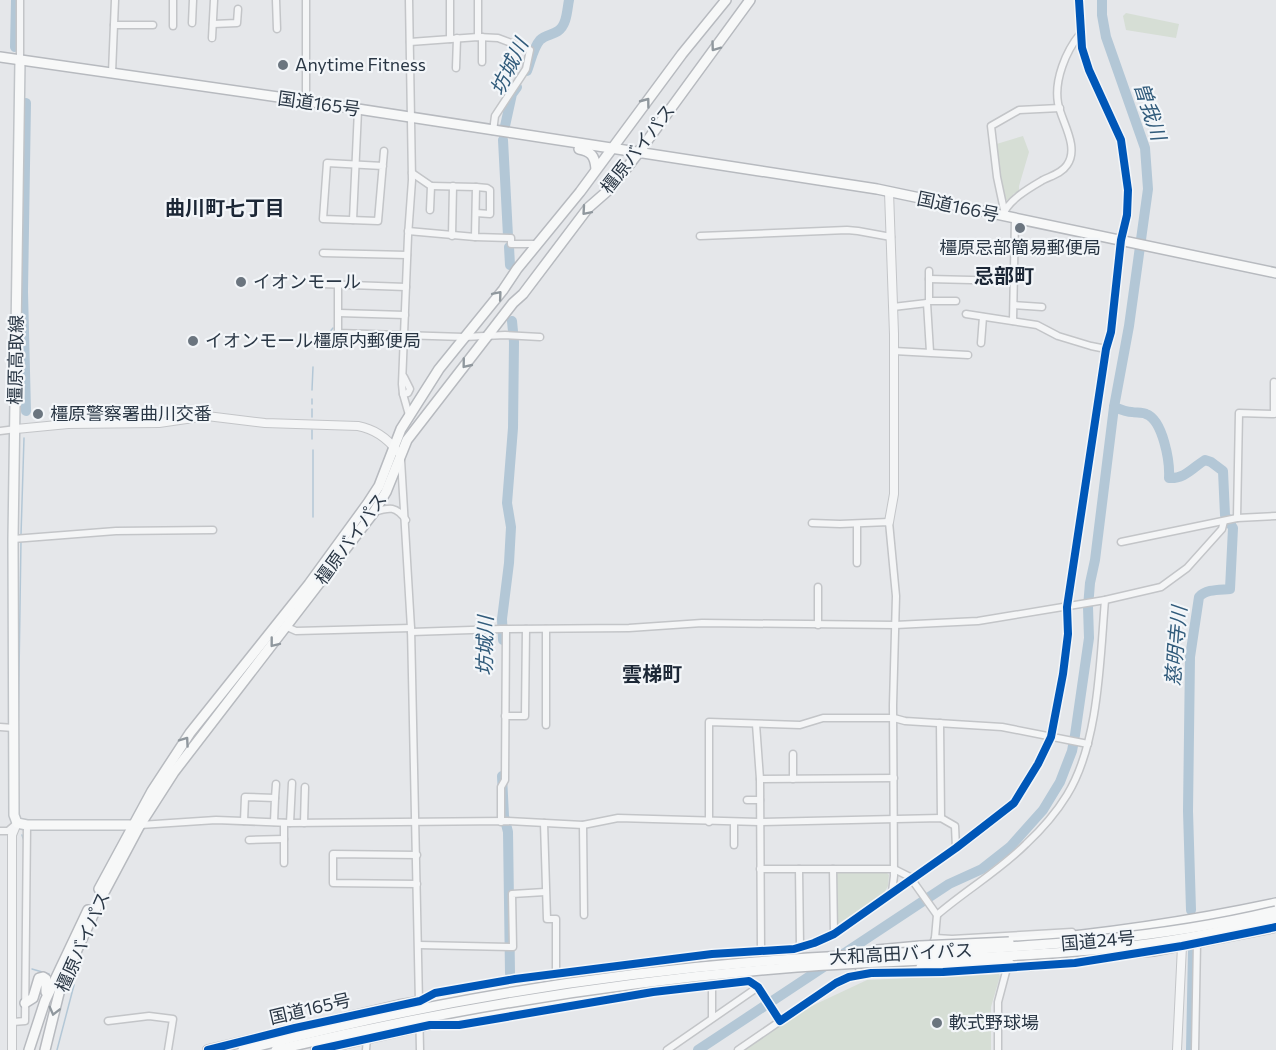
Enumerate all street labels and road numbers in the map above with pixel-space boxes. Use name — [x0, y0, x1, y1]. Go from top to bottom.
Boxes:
street label: 国道165号 — [277, 86, 362, 120]
street label: 橿原バイパス — [595, 99, 679, 198]
street label: 国道166号 — [915, 187, 1001, 225]
street label: 橿原高取線 — [3, 315, 27, 405]
street label: 橿原バイパス — [310, 488, 391, 588]
street label: 橿原バイパス — [50, 888, 114, 995]
street label: 国道24号 — [1060, 926, 1136, 954]
street label: 大和高田バイパス — [829, 938, 973, 968]
street label: 国道165号 — [267, 988, 353, 1028]

